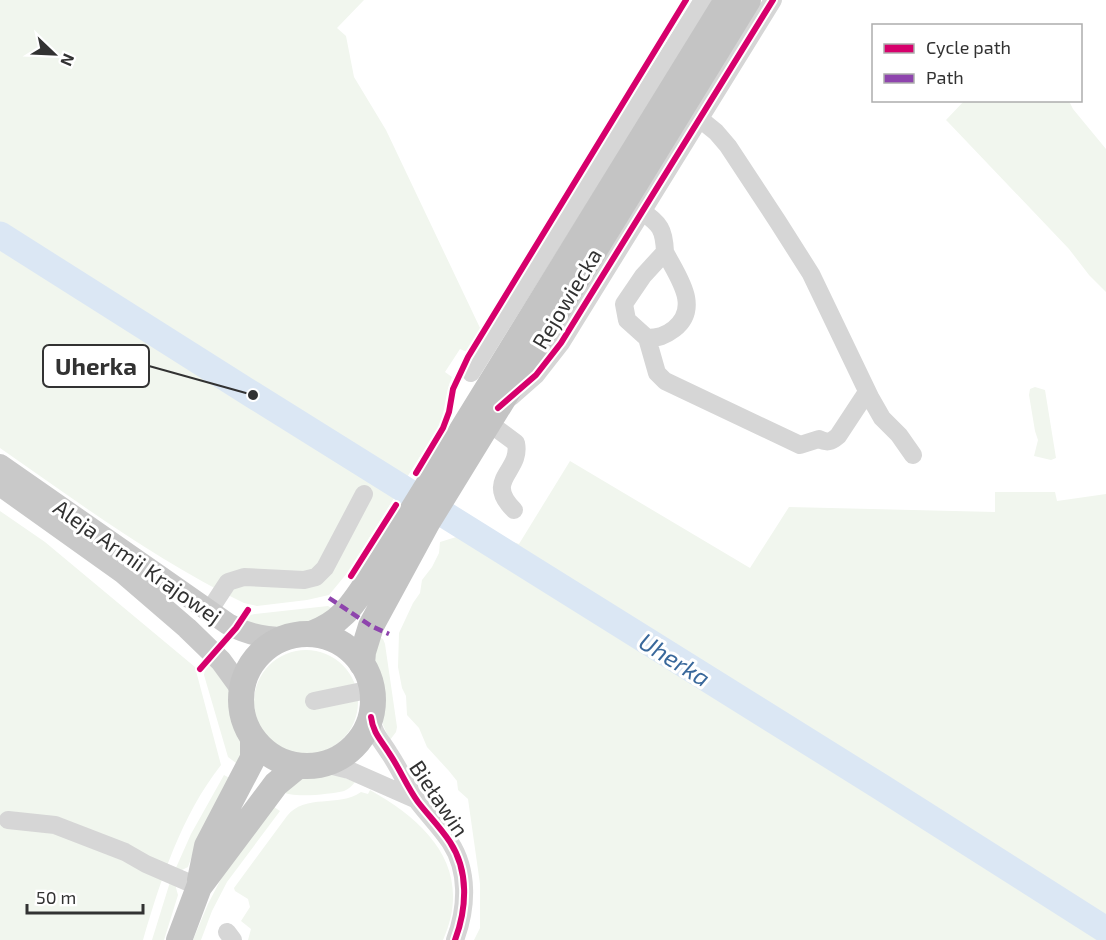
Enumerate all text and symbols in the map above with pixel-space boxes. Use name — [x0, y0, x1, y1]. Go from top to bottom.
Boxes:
north arrow — [24, 24, 84, 84]
legend — [872, 24, 1082, 102]
text: Cycle path — [926, 36, 1011, 58]
text: N — [57, 51, 79, 69]
text: Path — [926, 66, 964, 88]
street label: Rejowiecka — [526, 243, 607, 353]
callout: Uherka — [43, 345, 149, 387]
text: Uherka — [55, 351, 137, 380]
street label: Aleja Armii Krajowej — [49, 493, 227, 629]
water label: Uherka — [634, 626, 716, 692]
street label: Bieławin — [405, 755, 475, 841]
scale bar — [27, 877, 142, 915]
text: 50 m — [36, 886, 76, 908]

